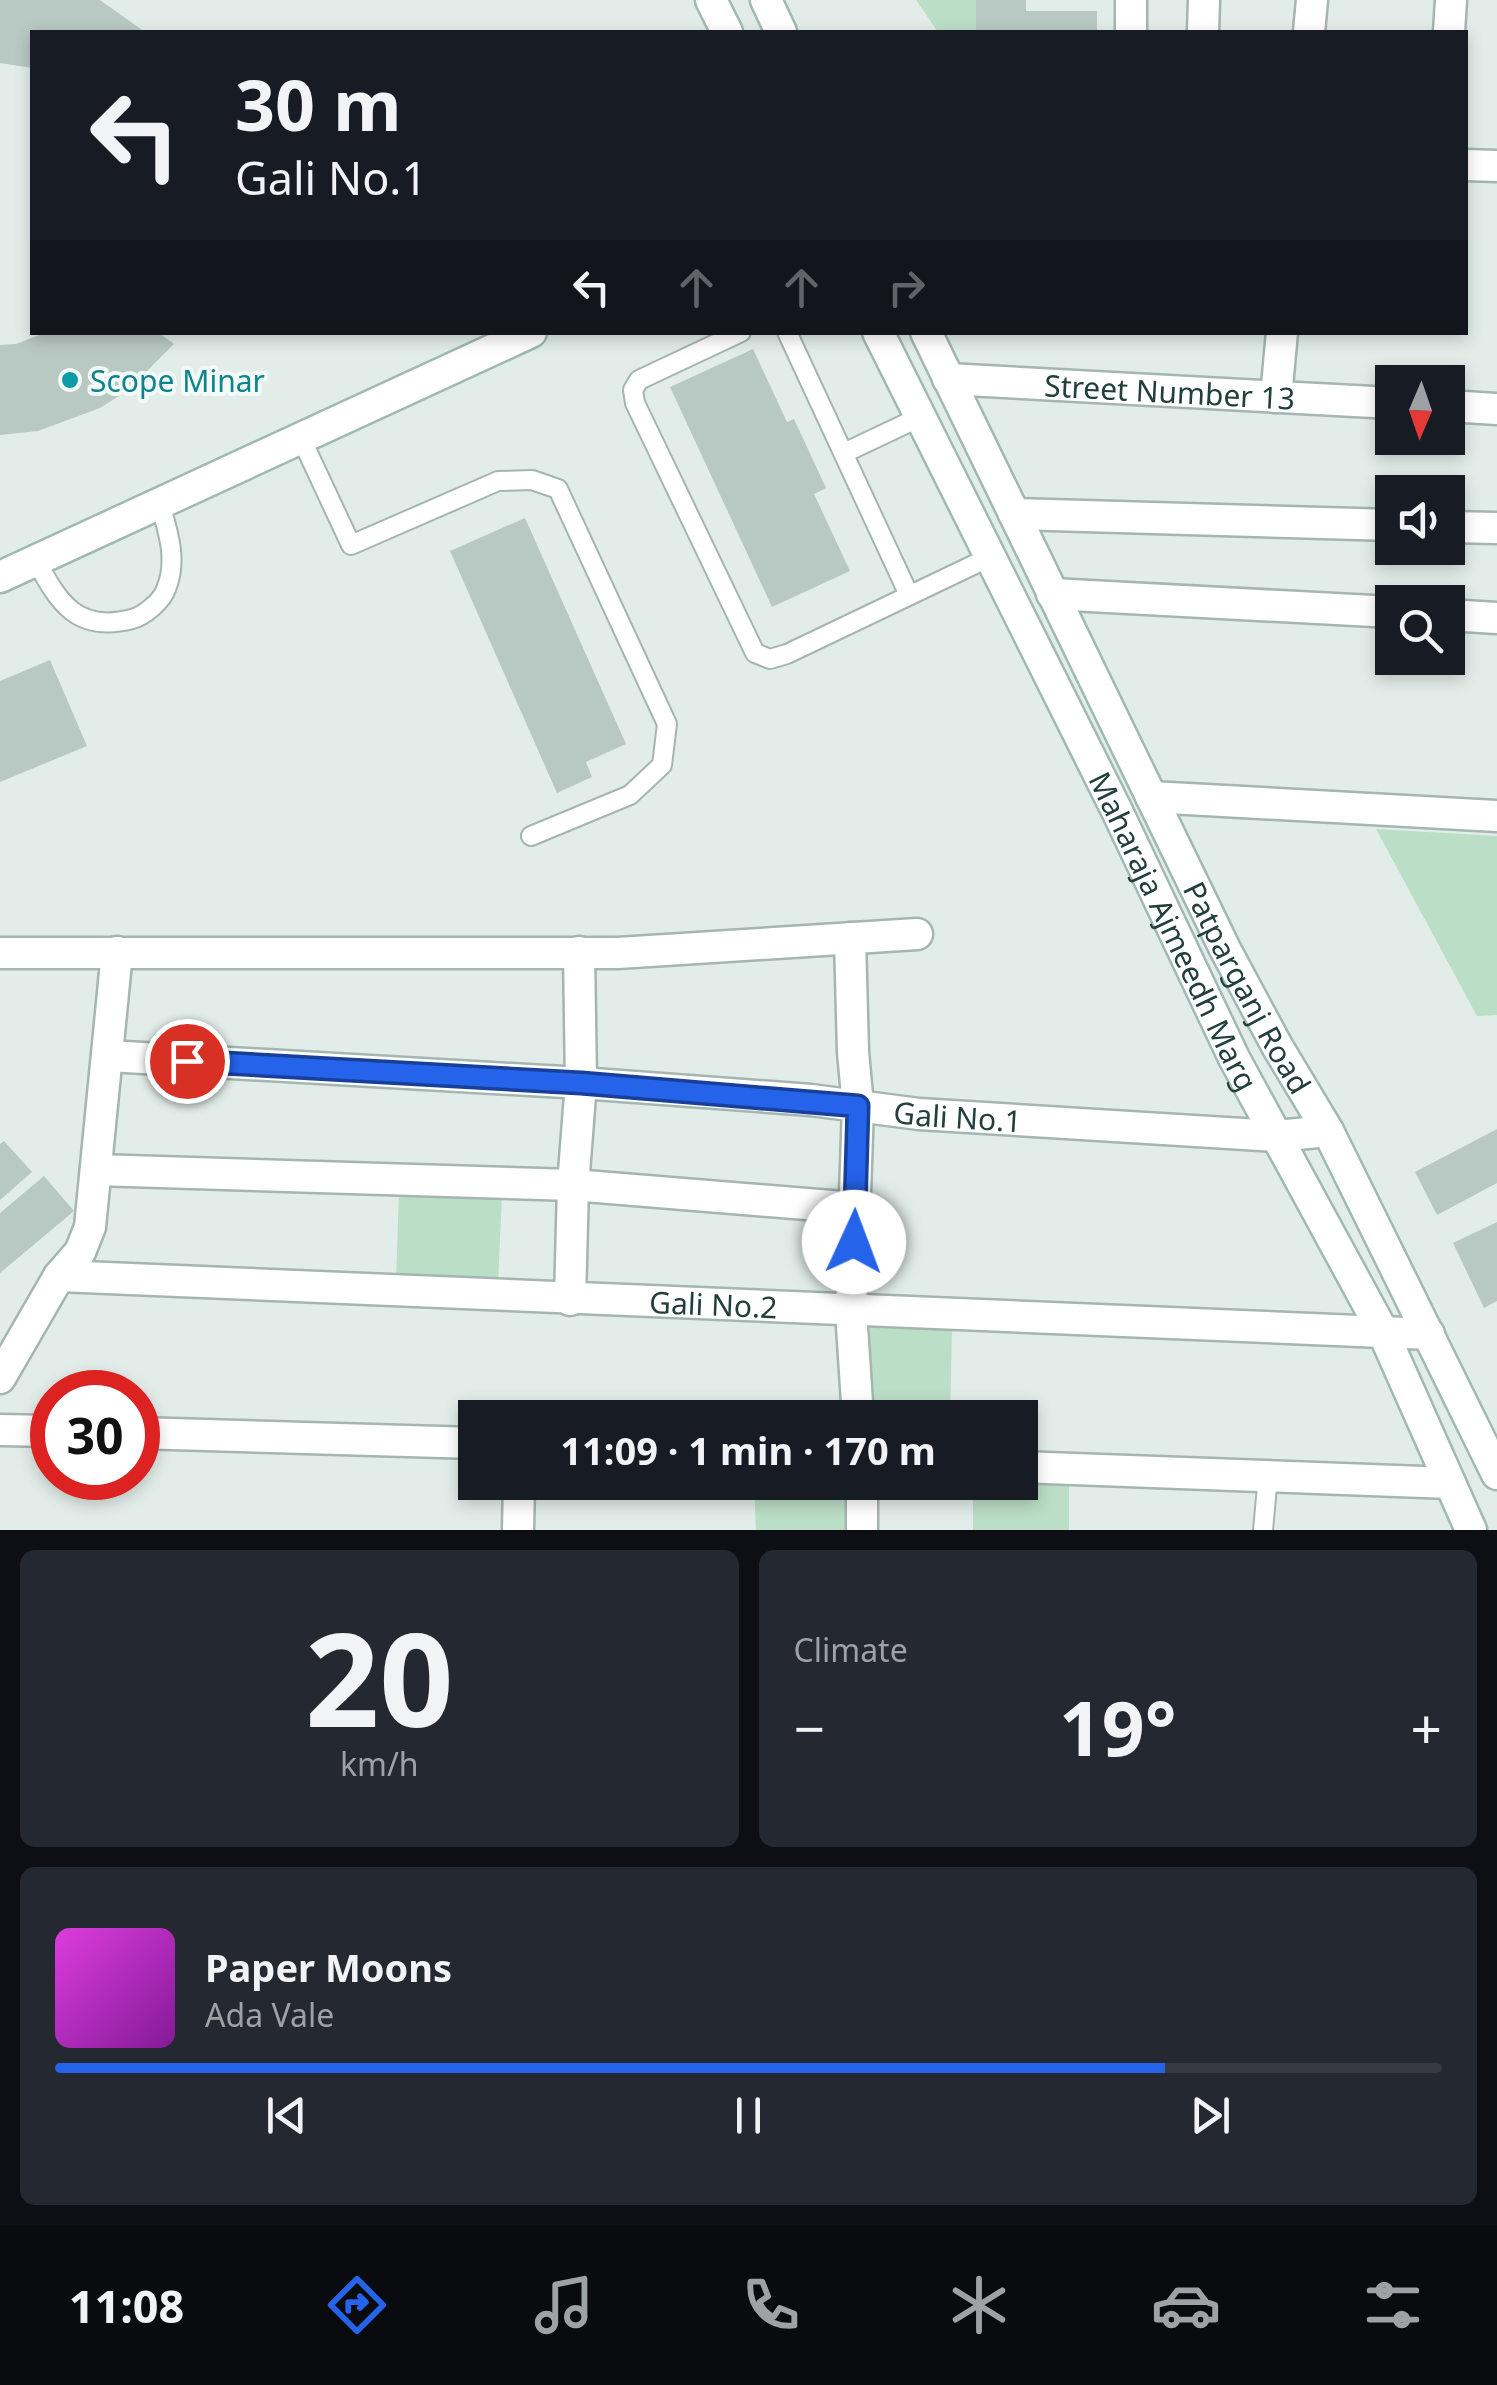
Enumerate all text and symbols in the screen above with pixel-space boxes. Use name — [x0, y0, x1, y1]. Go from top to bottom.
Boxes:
text: 30 m — [235, 56, 402, 152]
icon: left — [70, 70, 200, 200]
text: Gali No.1 — [235, 147, 427, 208]
icon: left — [564, 260, 619, 315]
icon: ahead — [669, 260, 724, 315]
icon: ahead — [774, 260, 829, 315]
icon: right — [879, 260, 934, 315]
place label: Scope Minar — [90, 360, 265, 401]
street label: Street Number 13 — [1043, 364, 1296, 418]
north arrow — [1375, 365, 1465, 455]
map controls — [1375, 365, 1465, 675]
marker: Scope Minar — [59, 369, 81, 391]
button: sound — [1375, 475, 1465, 565]
button: search — [1375, 585, 1465, 675]
street label: Maharaja Ajmeedh Marg — [1080, 765, 1268, 1097]
street label: Patparganj Road — [1175, 874, 1321, 1101]
pin — [145, 1019, 230, 1104]
icon: arrive — [160, 1034, 215, 1089]
street label: Gali No.1 — [891, 1090, 1023, 1141]
position arrow — [802, 1190, 906, 1294]
street label: Gali No.2 — [649, 1281, 778, 1327]
speed limit sign: 30 — [30, 1370, 160, 1500]
text: 11:09 · 1 min · 170 m — [560, 1424, 936, 1476]
text: 20 — [305, 1588, 454, 1765]
text: Climate — [794, 1628, 908, 1671]
text: 19° — [1059, 1676, 1177, 1778]
text: − — [794, 1690, 825, 1765]
text: + — [1411, 1690, 1442, 1765]
text: km/h — [340, 1742, 419, 1785]
text: Paper Moons — [205, 1941, 452, 1993]
text: Ada Vale — [205, 1993, 334, 2036]
icon: previous — [259, 2088, 314, 2143]
icon: pause — [721, 2088, 776, 2143]
icon: next — [1183, 2088, 1238, 2143]
icon: directions — [322, 2270, 392, 2340]
icon: music — [529, 2270, 599, 2340]
icon: phone — [736, 2270, 806, 2340]
icon: climate — [944, 2270, 1014, 2340]
icon: car — [1151, 2270, 1221, 2340]
icon: filters — [1358, 2270, 1428, 2340]
text: 11:08 — [69, 2275, 184, 2336]

